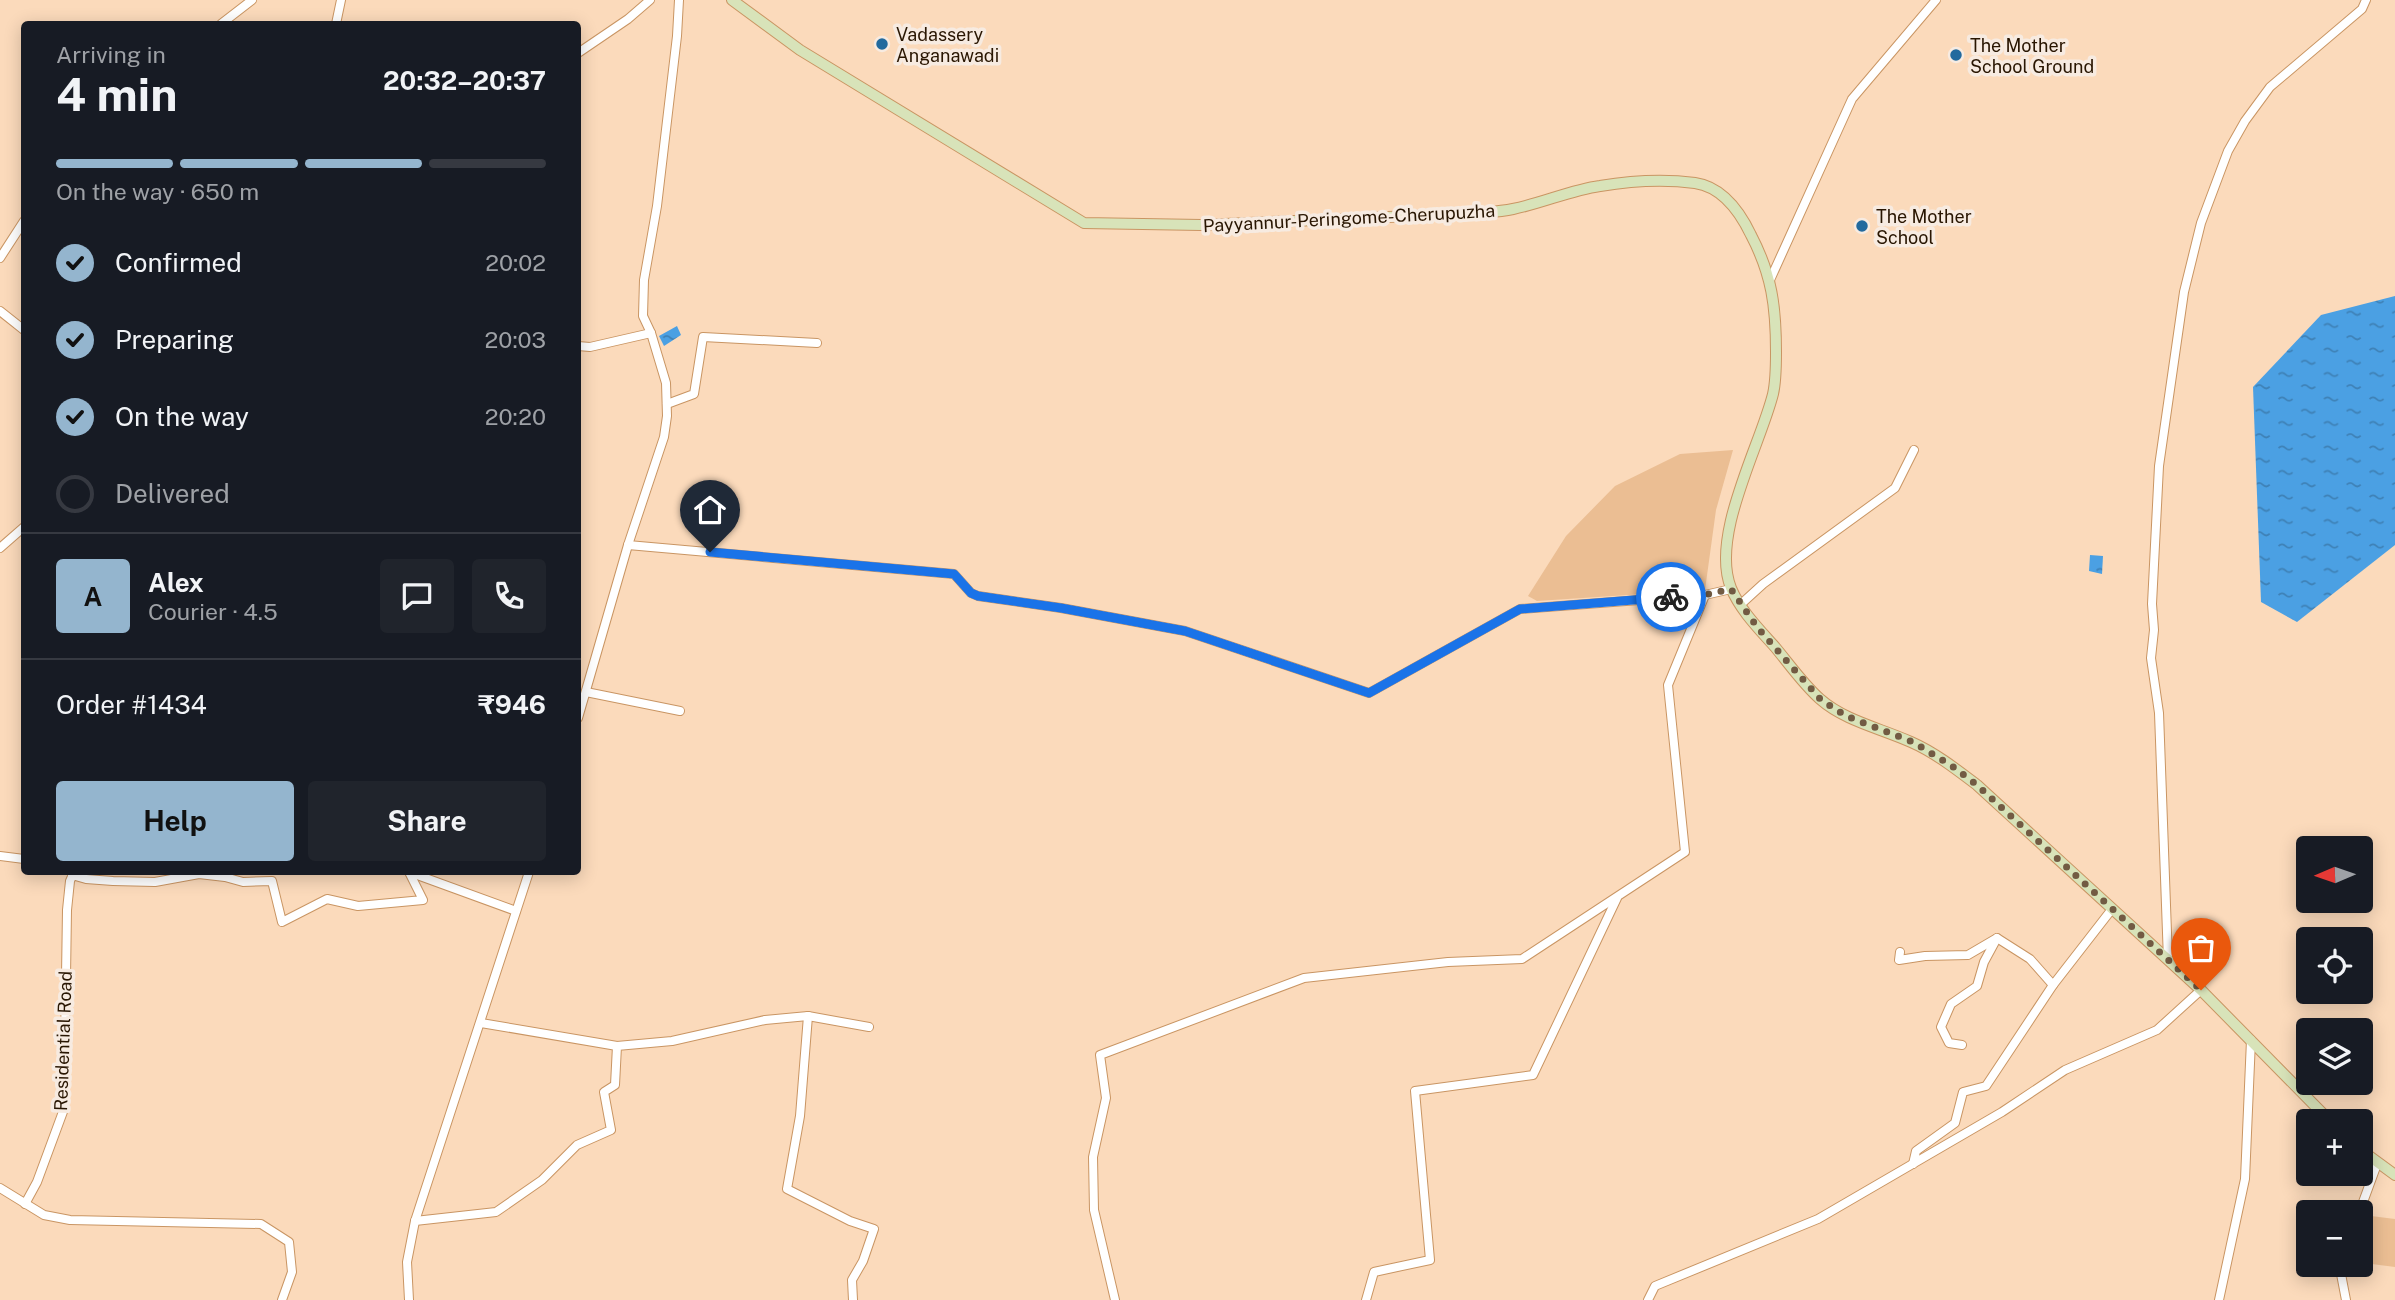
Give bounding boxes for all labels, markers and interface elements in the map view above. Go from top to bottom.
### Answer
place label: Vadassery Anganawadi [896,24,999,66]
place label: The Mother School Ground [1970,35,2094,77]
marker: Vadassery Anganawadi [874,36,890,52]
text: Arriving in [56,41,166,68]
marker: The Mother School Ground [1948,47,1964,63]
text: 20:32–20:37 [383,65,546,96]
text: 4 min [56,67,177,121]
text: On the way · 650 m [56,178,259,205]
street label: Payyannur-Peringome-Cherupuzha [1202,200,1496,236]
place label: The Mother School [1876,206,1972,248]
marker: The Mother School [1854,218,1870,234]
icon: check [56,244,94,282]
text: Confirmed [115,247,242,278]
text: 20:02 [485,249,546,276]
icon: check [56,321,94,359]
text: Preparing [115,324,234,355]
text: 20:03 [485,326,546,353]
icon: check [56,398,94,436]
text: On the way [115,401,249,432]
text: 20:20 [485,403,546,430]
text: Delivered [115,478,230,509]
pin [680,480,740,552]
icon: home [691,491,729,529]
button: chat [380,559,454,633]
button: phone [472,559,546,633]
courier [1636,562,1706,632]
text: Alex [148,567,204,598]
icon: bike [1652,578,1690,616]
text: A [84,581,102,612]
text: Courier · 4.5 [148,598,278,625]
text: Order #1434 [56,689,207,720]
text: ₹946 [478,689,546,720]
button: Help [56,781,294,861]
button: Share [308,781,546,861]
north arrow [2296,836,2373,914]
map controls [2296,836,2373,1277]
pin [2171,918,2231,990]
button: locate [2296,927,2373,1004]
icon: bag [2182,929,2220,967]
street label: Residential Road [50,970,76,1112]
button: layers [2296,1018,2373,1095]
button: + [2296,1109,2373,1186]
button: − [2296,1200,2373,1277]

